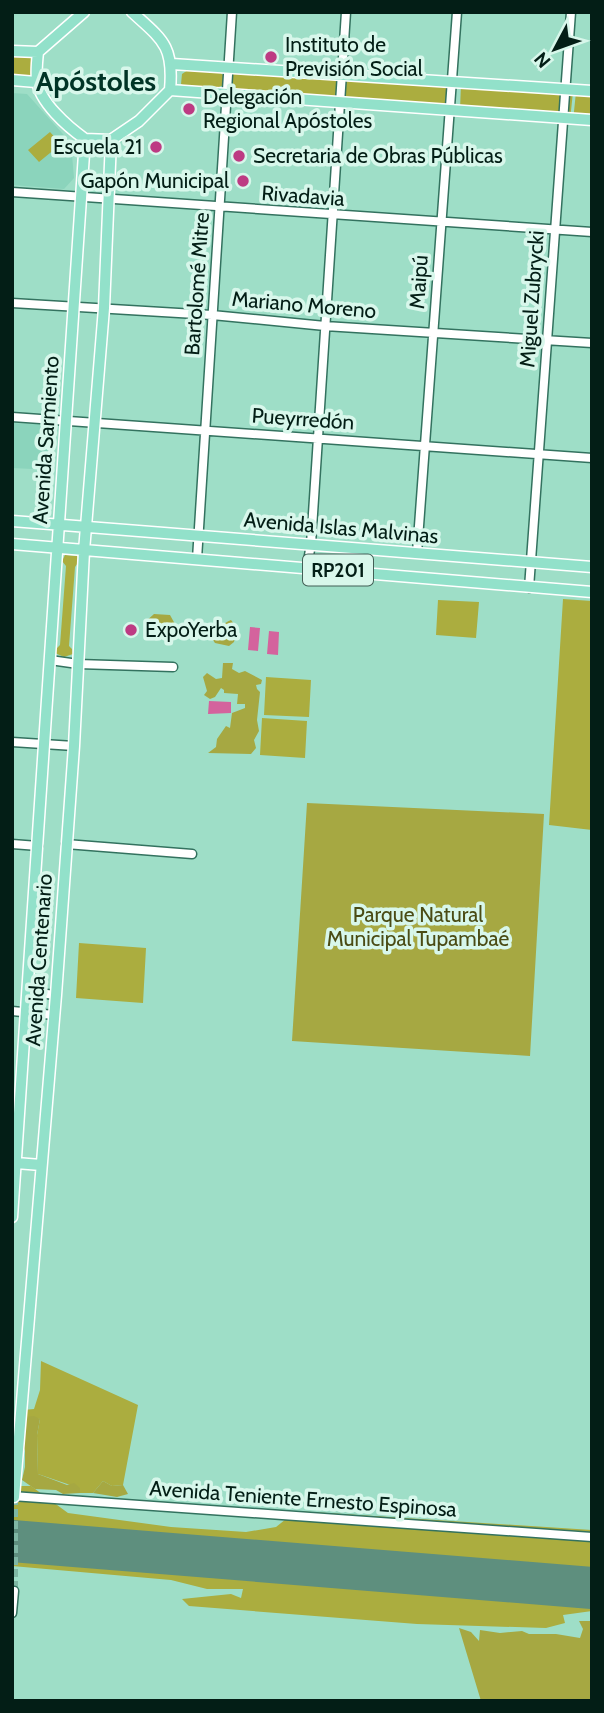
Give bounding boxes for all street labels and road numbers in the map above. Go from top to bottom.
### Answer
street label: Rivadavia [261,180,346,211]
street label: Bartolomé Mitre [179,211,214,356]
street label: Miguel Zubrycki [514,230,549,368]
street label: Maipú [404,254,433,310]
street label: Mariano Moreno [231,286,377,323]
street label: Avenida Sarmiento [27,355,64,525]
street label: Pueyrredón [251,402,355,435]
street label: Avenida Islas Malvinas [243,507,440,548]
road number: RP201 [303,554,373,586]
street label: Avenida Centenario [20,873,57,1047]
street label: Avenida Teniente Ernesto Espinosa [149,1475,458,1522]

